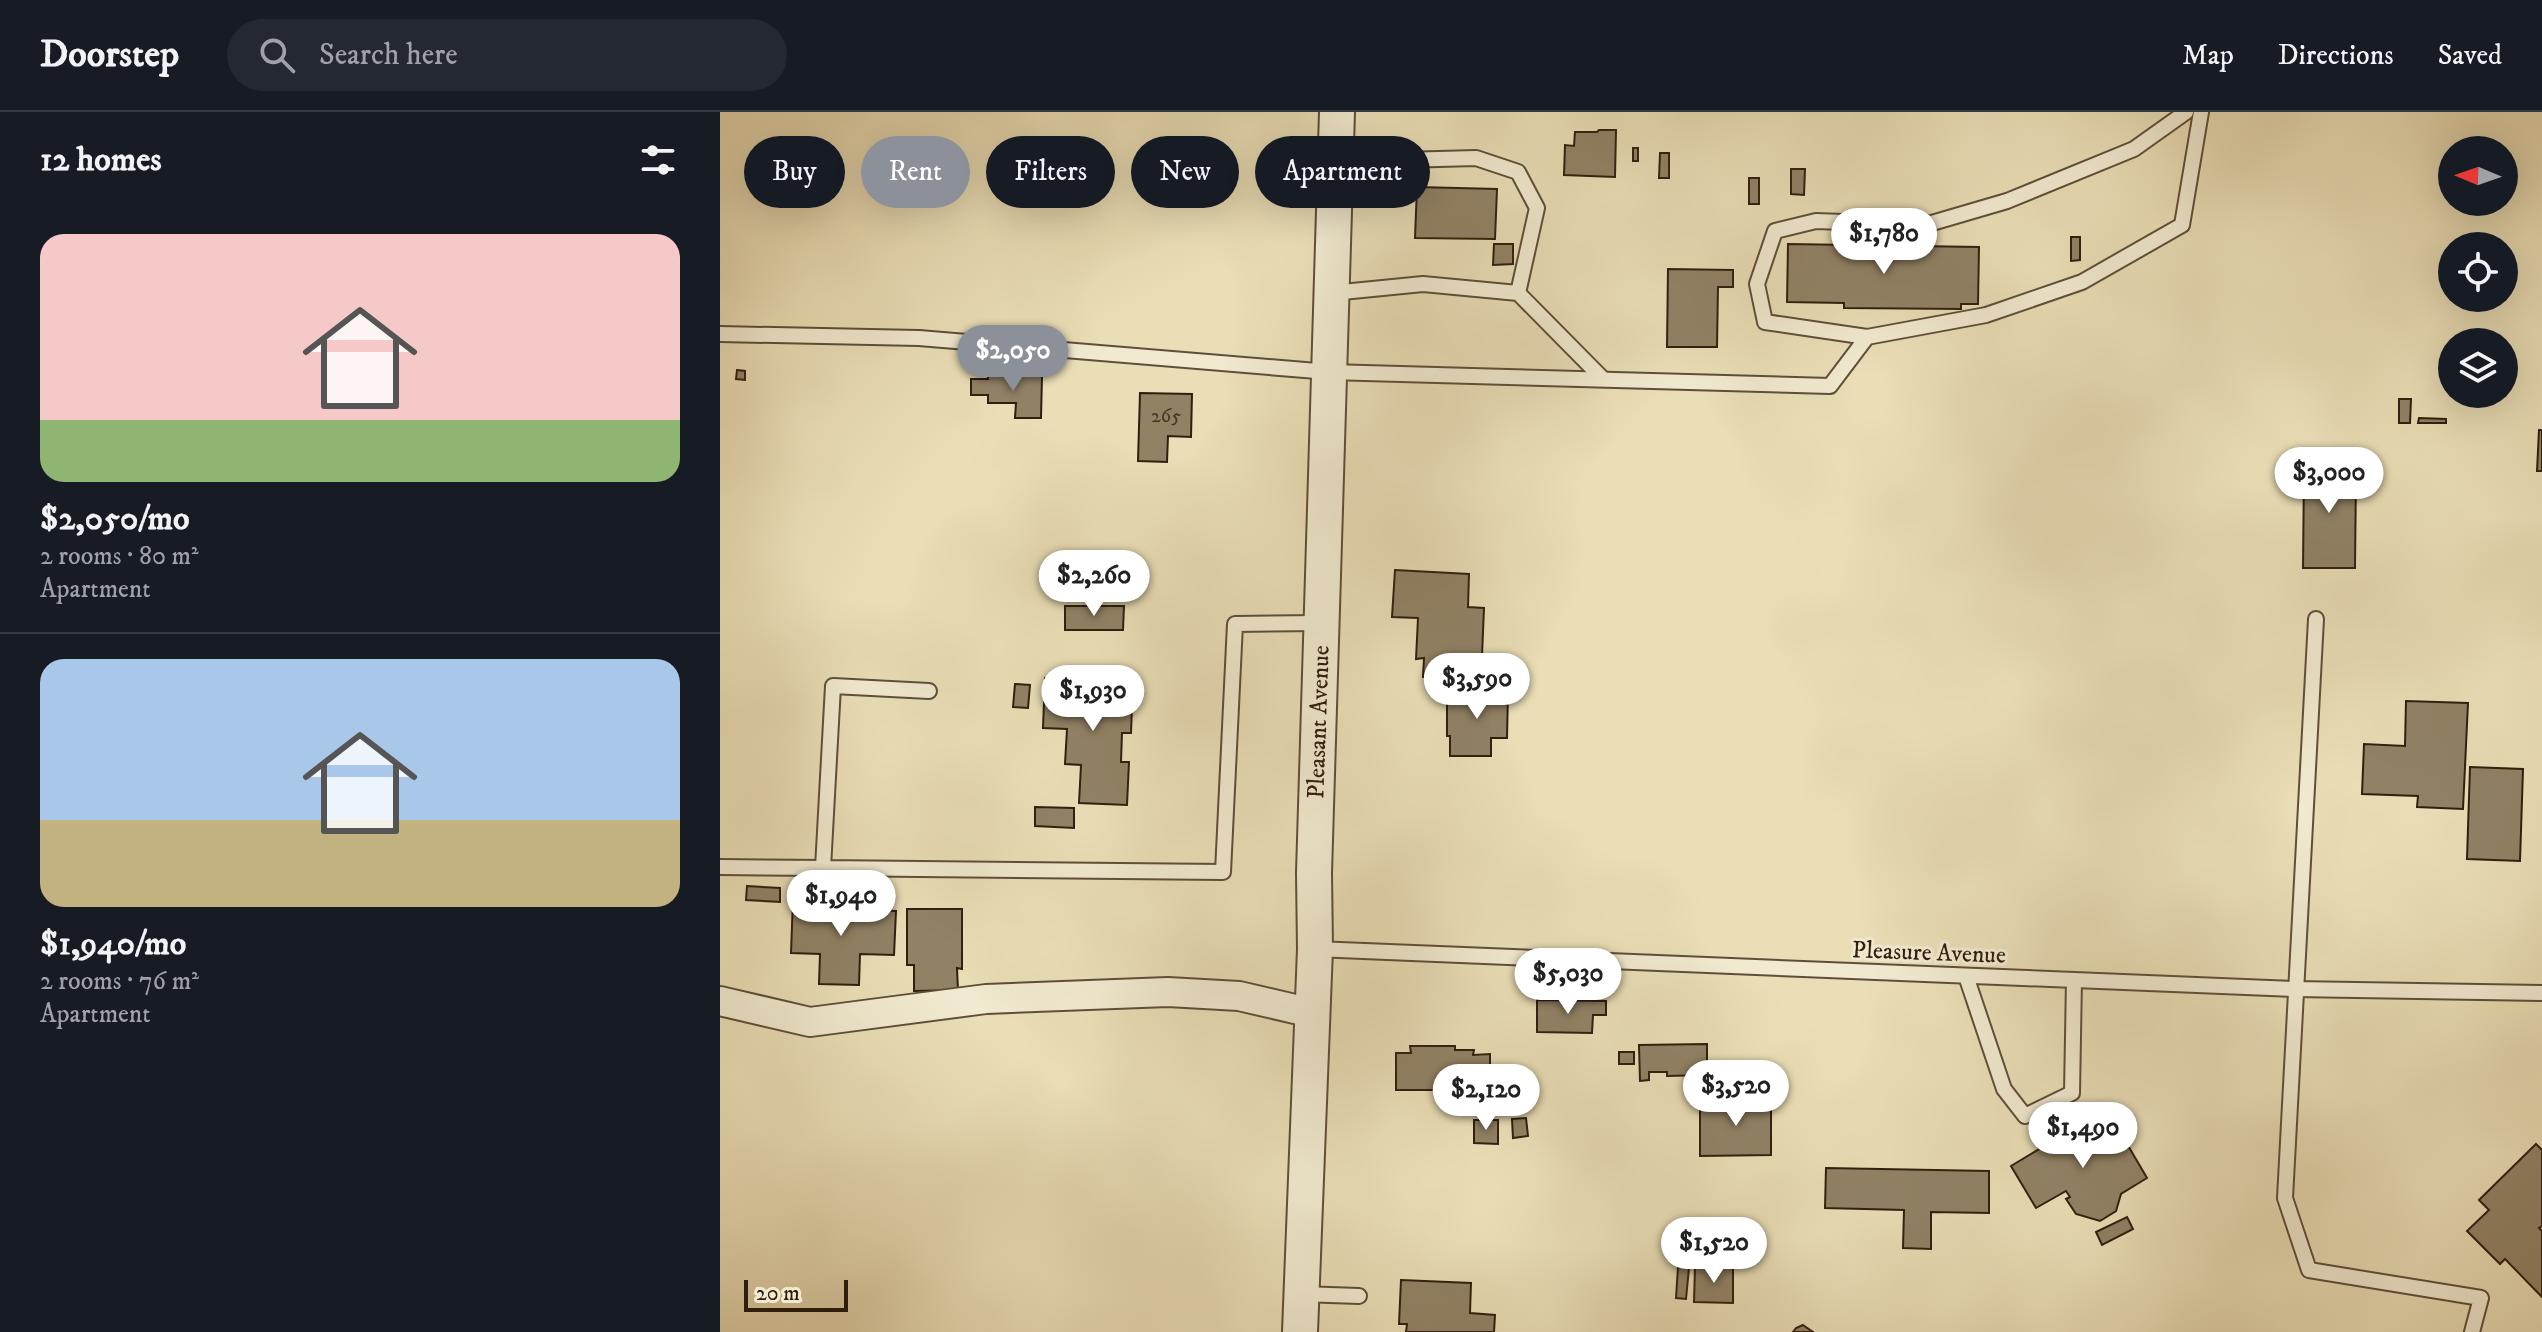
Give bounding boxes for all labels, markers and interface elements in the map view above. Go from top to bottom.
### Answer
search box [227,19,787,91]
text: Doorstep [40,31,179,79]
icon: search [255,33,299,77]
text: Search here [319,37,458,74]
text: Map [2182,38,2234,73]
text: Directions [2278,38,2394,73]
text: Saved [2438,38,2502,73]
chip: Buy [744,136,845,208]
chip: Rent [861,136,970,208]
chip: Filters [986,136,1115,208]
chip: New [1131,136,1239,208]
chip: Apartment [1255,136,1430,208]
north arrow [2438,136,2518,216]
map controls [2438,136,2518,408]
icon: filters [636,138,680,182]
text: 12 homes [40,139,162,181]
pin: $1,780 [1819,208,1949,276]
text: $1,780 [1849,217,1919,250]
button: locate [2438,232,2518,312]
icon: home [288,286,432,430]
pin: $2,050 [948,325,1078,393]
button: layers [2438,328,2518,408]
text: $2,050 [975,334,1051,367]
house number: 265 [1151,404,1181,429]
pin: $3,000 [2264,447,2394,515]
text: $3,000 [2293,456,2365,489]
text: $2,050/mo [40,498,189,540]
text: 2 rooms · 80 m² [40,540,199,573]
pin: $2,260 [1029,550,1159,618]
text: $2,260 [1057,559,1131,592]
text: Apartment [40,573,151,606]
street label: Pleasant Avenue [1301,645,1337,799]
pin: $3,590 [1412,653,1542,721]
text: $3,590 [1442,662,1512,695]
pin: $1,930 [1028,665,1158,733]
text: $1,930 [1059,674,1127,707]
icon: home [288,711,432,855]
pin: $1,940 [776,870,906,938]
text: $1,940 [805,879,877,912]
text: $1,940/mo [40,923,186,965]
street label: Pleasure Avenue [1852,935,2006,971]
pin: $5,030 [1503,948,1633,1016]
text: $5,030 [1532,957,1604,990]
text: 2 rooms · 76 m² [40,965,199,998]
text: Apartment [40,998,151,1031]
pin: $3,520 [1671,1060,1801,1128]
pin: $2,120 [1421,1064,1551,1132]
text: $3,520 [1701,1069,1771,1102]
text: $2,120 [1451,1073,1521,1106]
pin: $1,490 [2018,1102,2148,1170]
text: $1,490 [2046,1111,2120,1144]
pin: $1,520 [1649,1217,1779,1285]
text: $1,520 [1679,1226,1749,1259]
scale bar [744,1276,848,1312]
text: 20 m [756,1280,800,1307]

